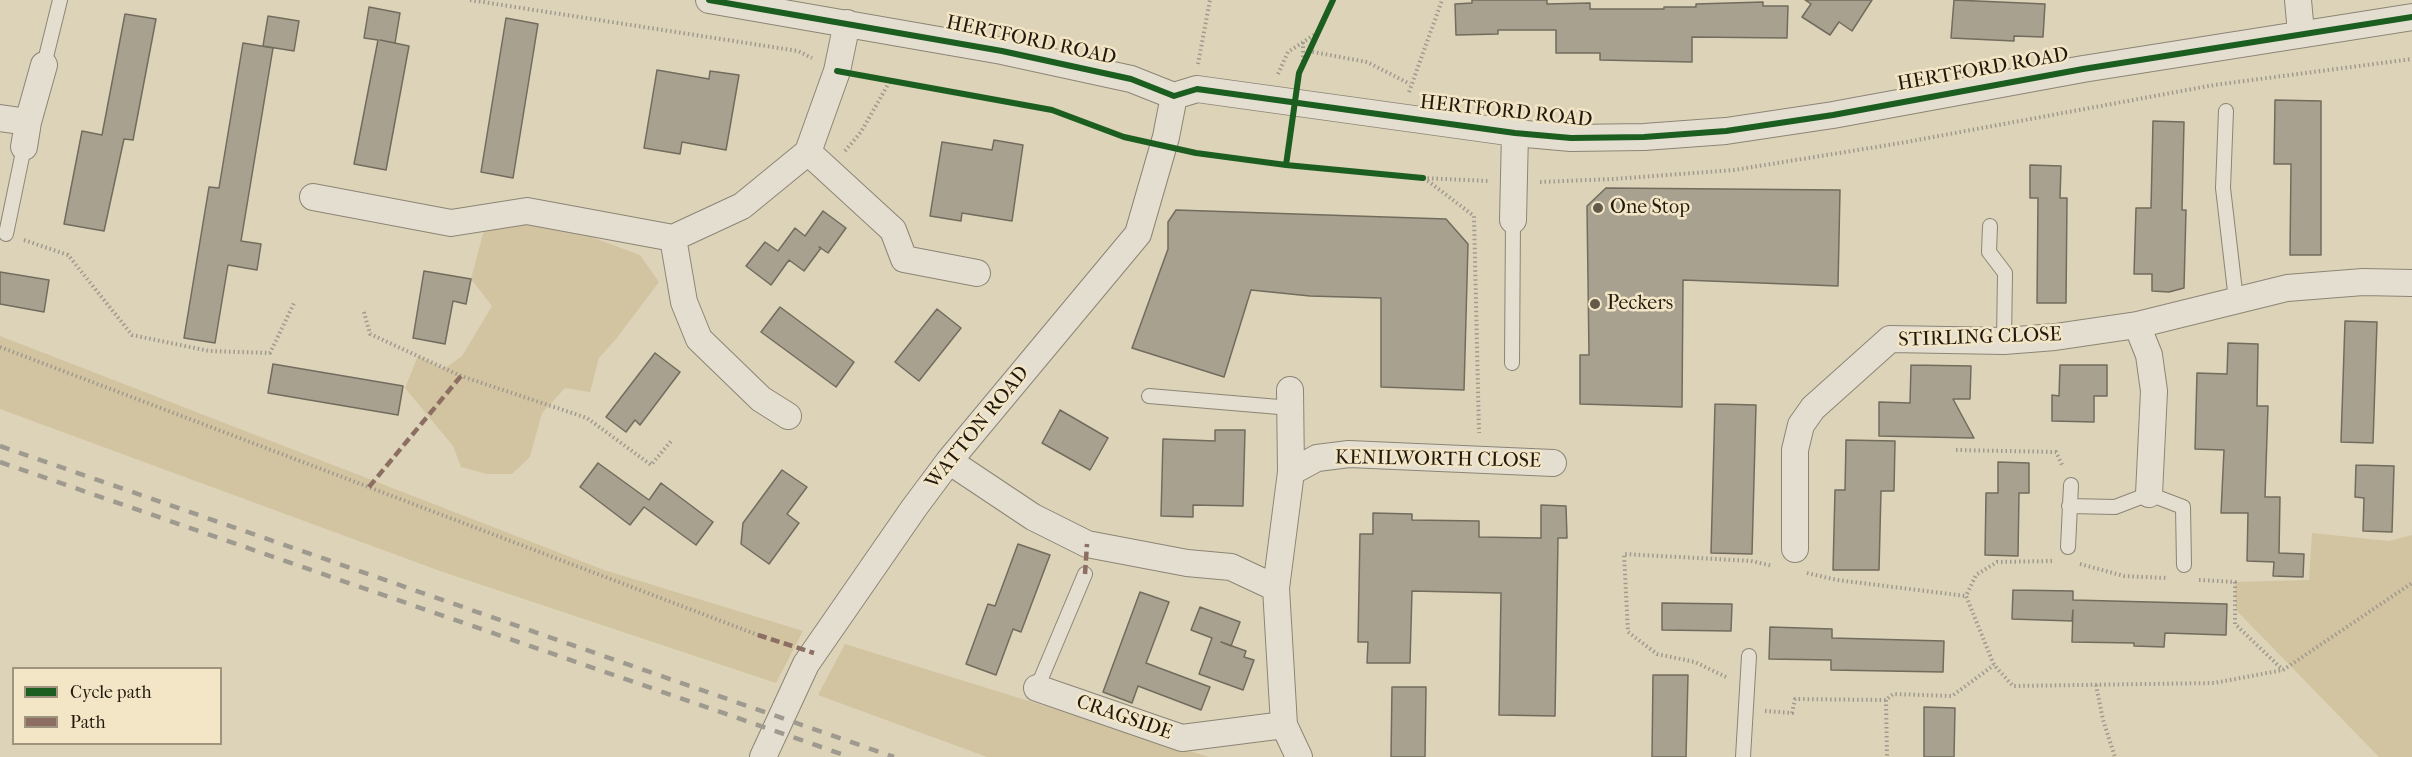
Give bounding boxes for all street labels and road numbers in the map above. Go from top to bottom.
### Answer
street label: HERTFORD ROAD [944,11,1118,71]
street label: HERTFORD ROAD [1896,43,2070,97]
street label: HERTFORD ROAD [1419,91,1593,133]
street label: STIRLING CLOSE [1898,323,2062,353]
street label: WATTON ROAD [921,362,1035,494]
street label: KENILWORTH CLOSE [1335,446,1541,474]
street label: CRAGSIDE [1073,690,1175,746]

